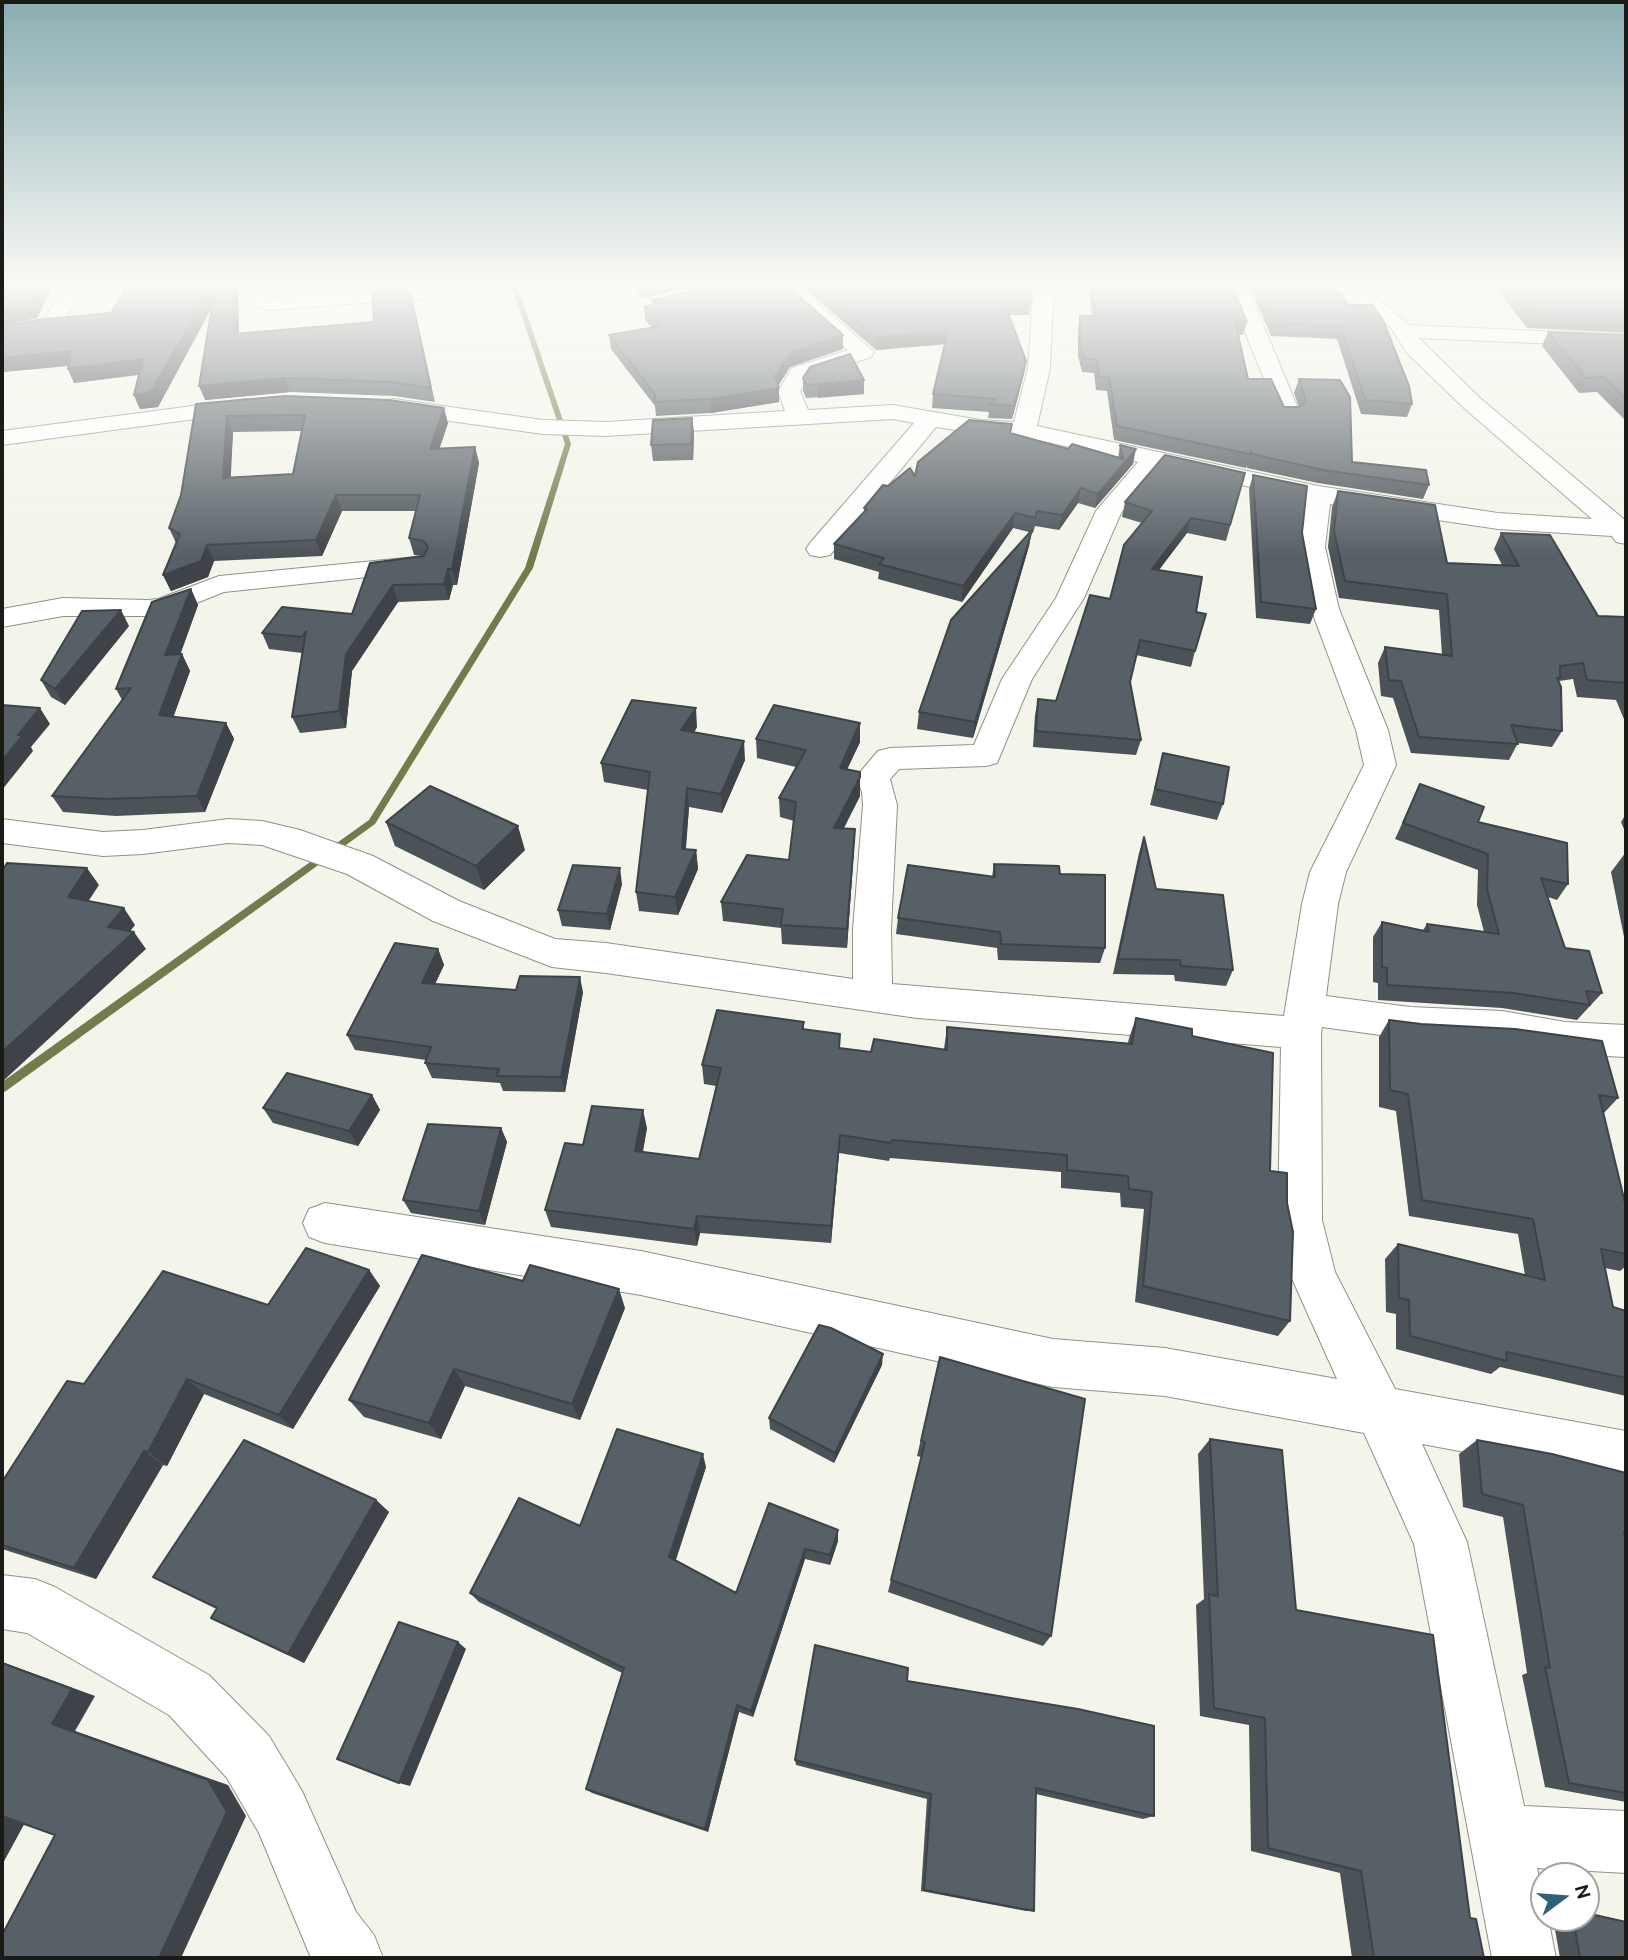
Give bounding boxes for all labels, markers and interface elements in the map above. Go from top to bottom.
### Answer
north arrow [1530,1862,1600,1932]
text: N [1571,1882,1596,1902]

